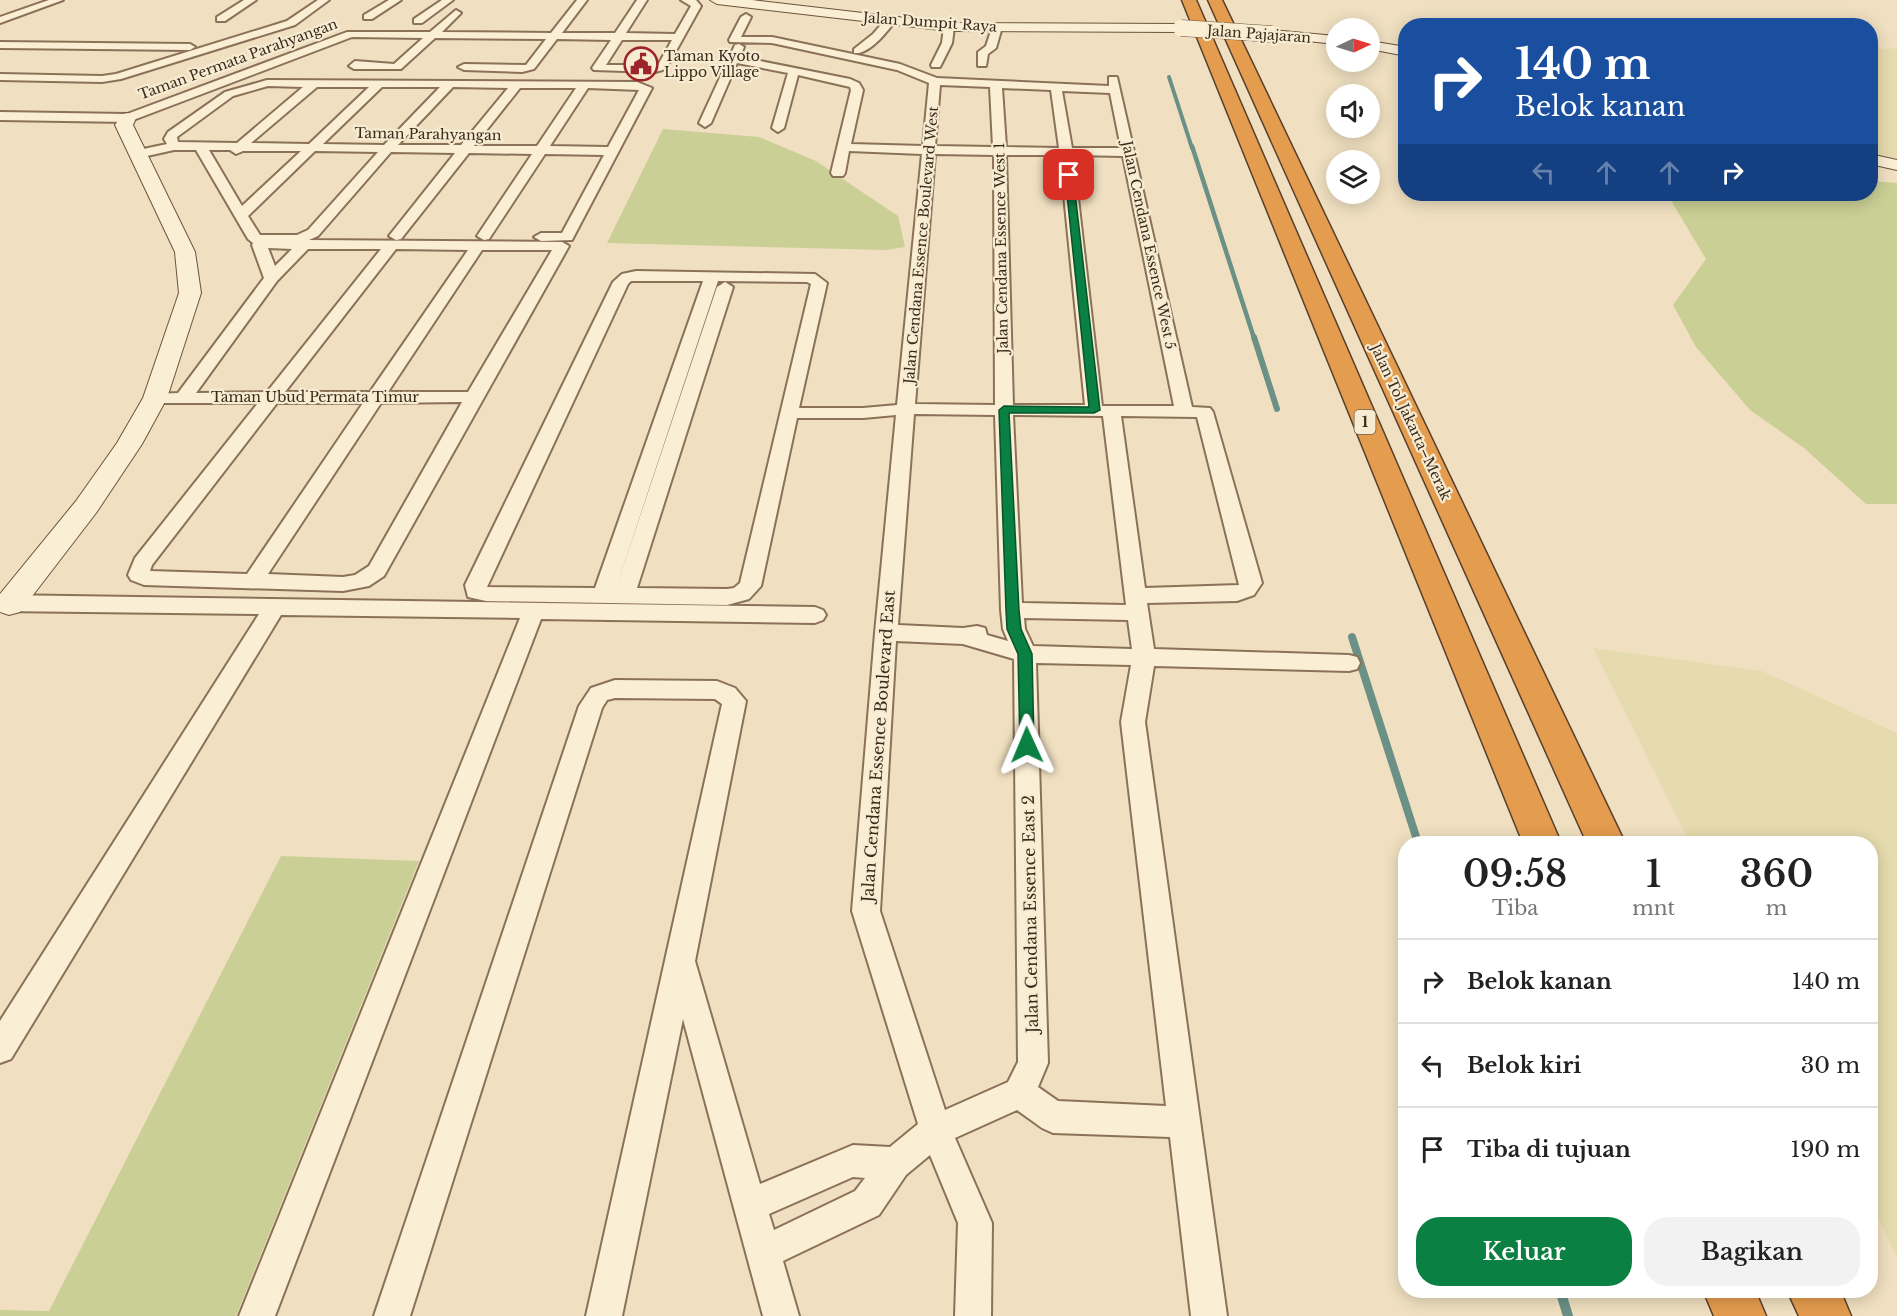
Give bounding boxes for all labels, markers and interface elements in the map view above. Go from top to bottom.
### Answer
street label: Jalan Dumpit Raya [860,8,998,36]
street label: Taman Permata Parahyangan [136,14,340,103]
north arrow [1326,18,1380,72]
map controls [1326,18,1380,204]
street label: Jalan Pajajaran [1204,21,1312,47]
text: 140 m [1515,38,1651,90]
icon: right [1416,42,1494,120]
public building icon: Taman Kyoto Lippo Village [623,46,659,82]
place label: Taman Kyoto Lippo Village [664,47,760,81]
button: sound [1326,84,1380,138]
text: Belok kanan [1515,90,1685,123]
street label: Jalan Cendana Essence Boulevard West [900,105,942,387]
street label: Taman Parahyangan [354,124,502,144]
street label: Jalan Cendana Essence West 5 [1118,137,1180,351]
street label: Jalan Cendana Essence West 1 [990,142,1012,356]
pin [1043,149,1094,200]
button: layers [1326,150,1380,204]
icon: left [1527,156,1560,189]
icon: ahead [1590,156,1623,189]
icon: ahead [1653,156,1686,189]
icon: right [1716,156,1749,189]
icon: arrive [1052,158,1085,191]
street label: Jalan Tol Jakarta–Merak [1366,339,1455,503]
street label: Taman Ubud Permata Timur [211,388,419,406]
road number: 1 [1354,410,1376,434]
street label: Jalan Cendana Essence Boulevard East [857,589,899,905]
position arrow [995,713,1059,777]
street label: Jalan Cendana Essence East 2 [1018,795,1042,1035]
text: 09:58 [1463,852,1567,897]
text: 1 [1646,852,1661,897]
text: 360 [1740,852,1813,897]
text: Tiba [1492,896,1538,920]
text: mnt [1632,896,1675,920]
text: m [1766,896,1787,920]
icon: right [1416,965,1449,998]
text: Belok kanan [1467,968,1612,995]
text: 140 m [1792,968,1860,995]
icon: left [1416,1049,1449,1082]
text: Belok kiri [1467,1052,1581,1079]
text: 30 m [1801,1052,1860,1079]
icon: arrive [1416,1133,1449,1166]
text: Tiba di tujuan [1467,1136,1631,1163]
text: 190 m [1790,1136,1860,1163]
button: Keluar [1416,1217,1632,1286]
button: Bagikan [1644,1217,1860,1286]

